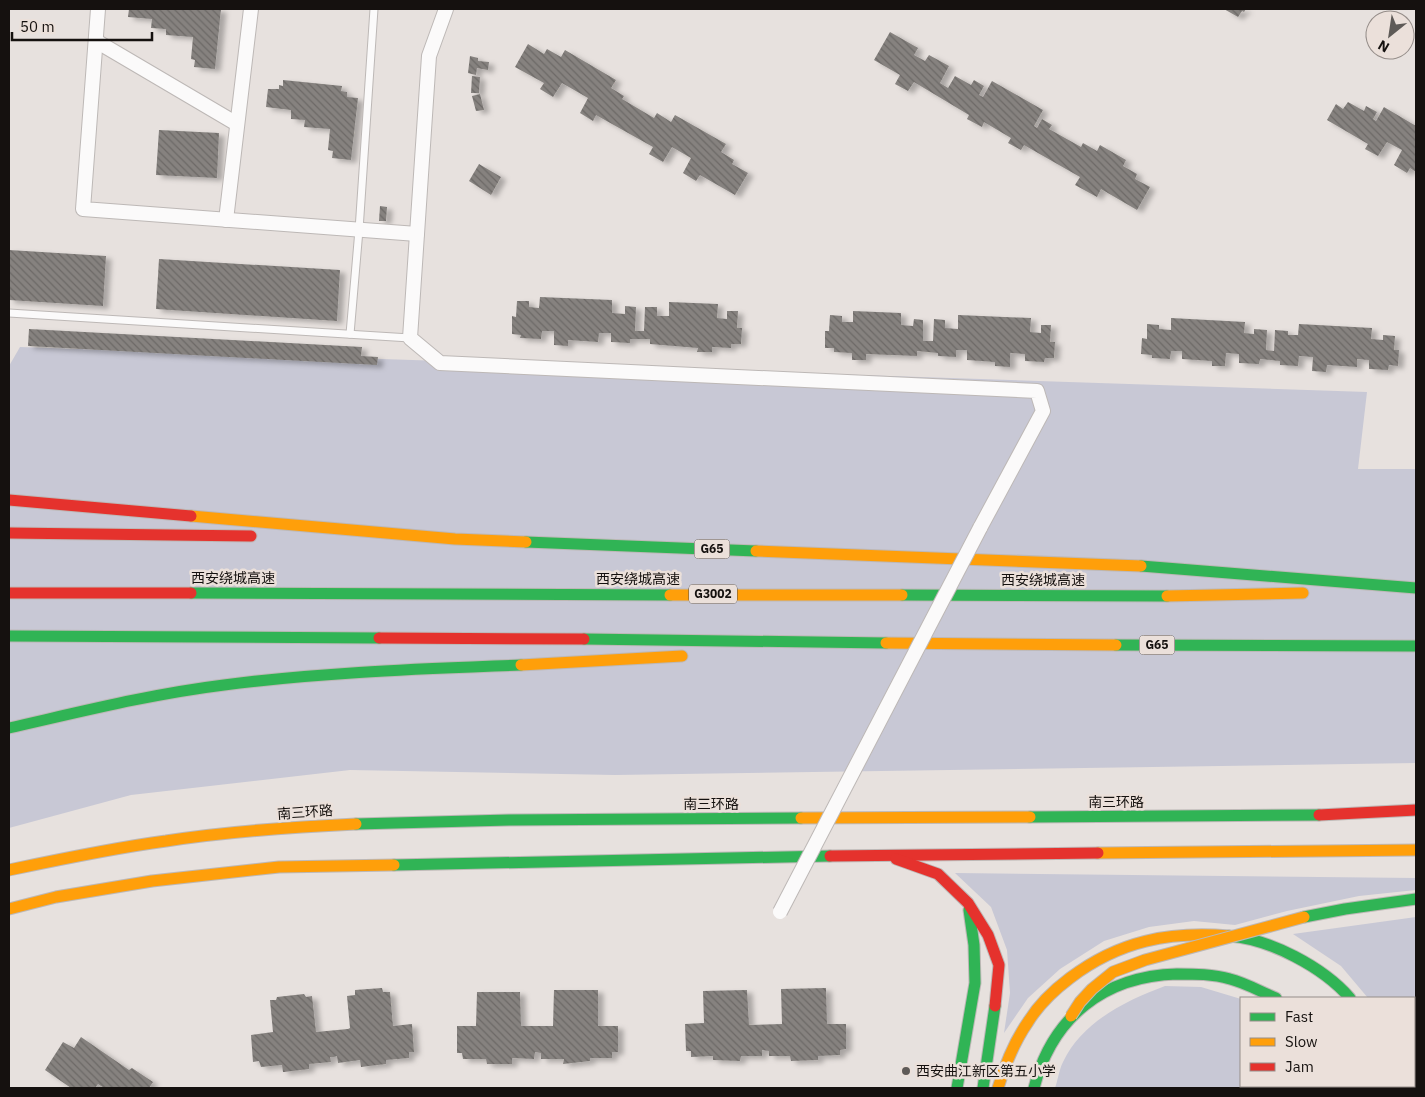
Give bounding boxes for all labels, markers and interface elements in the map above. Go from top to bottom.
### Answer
scale bar [12,10,152,42]
north arrow [1365,10,1415,60]
text: 50 m [20,17,55,36]
text: N [1375,36,1392,57]
road number: G65 [694,540,730,558]
street label: 西安绕城高速 [191,569,275,587]
street label: 西安绕城高速 [596,570,680,588]
street label: 西安绕城高速 [1001,571,1085,589]
road number: G3002 [689,584,737,604]
road number: G65 [1140,636,1174,654]
street label: 南三环路 [1088,793,1144,811]
street label: 南三环路 [683,795,739,813]
street label: 南三环路 [276,801,334,823]
legend [1240,997,1415,1087]
text: Fast [1285,1007,1313,1026]
text: Slow [1285,1032,1318,1051]
text: Jam [1285,1057,1314,1076]
place label: 西安曲江新区第五小学 [916,1062,1056,1080]
marker: 西安曲江新区第五小学 [900,1065,912,1077]

